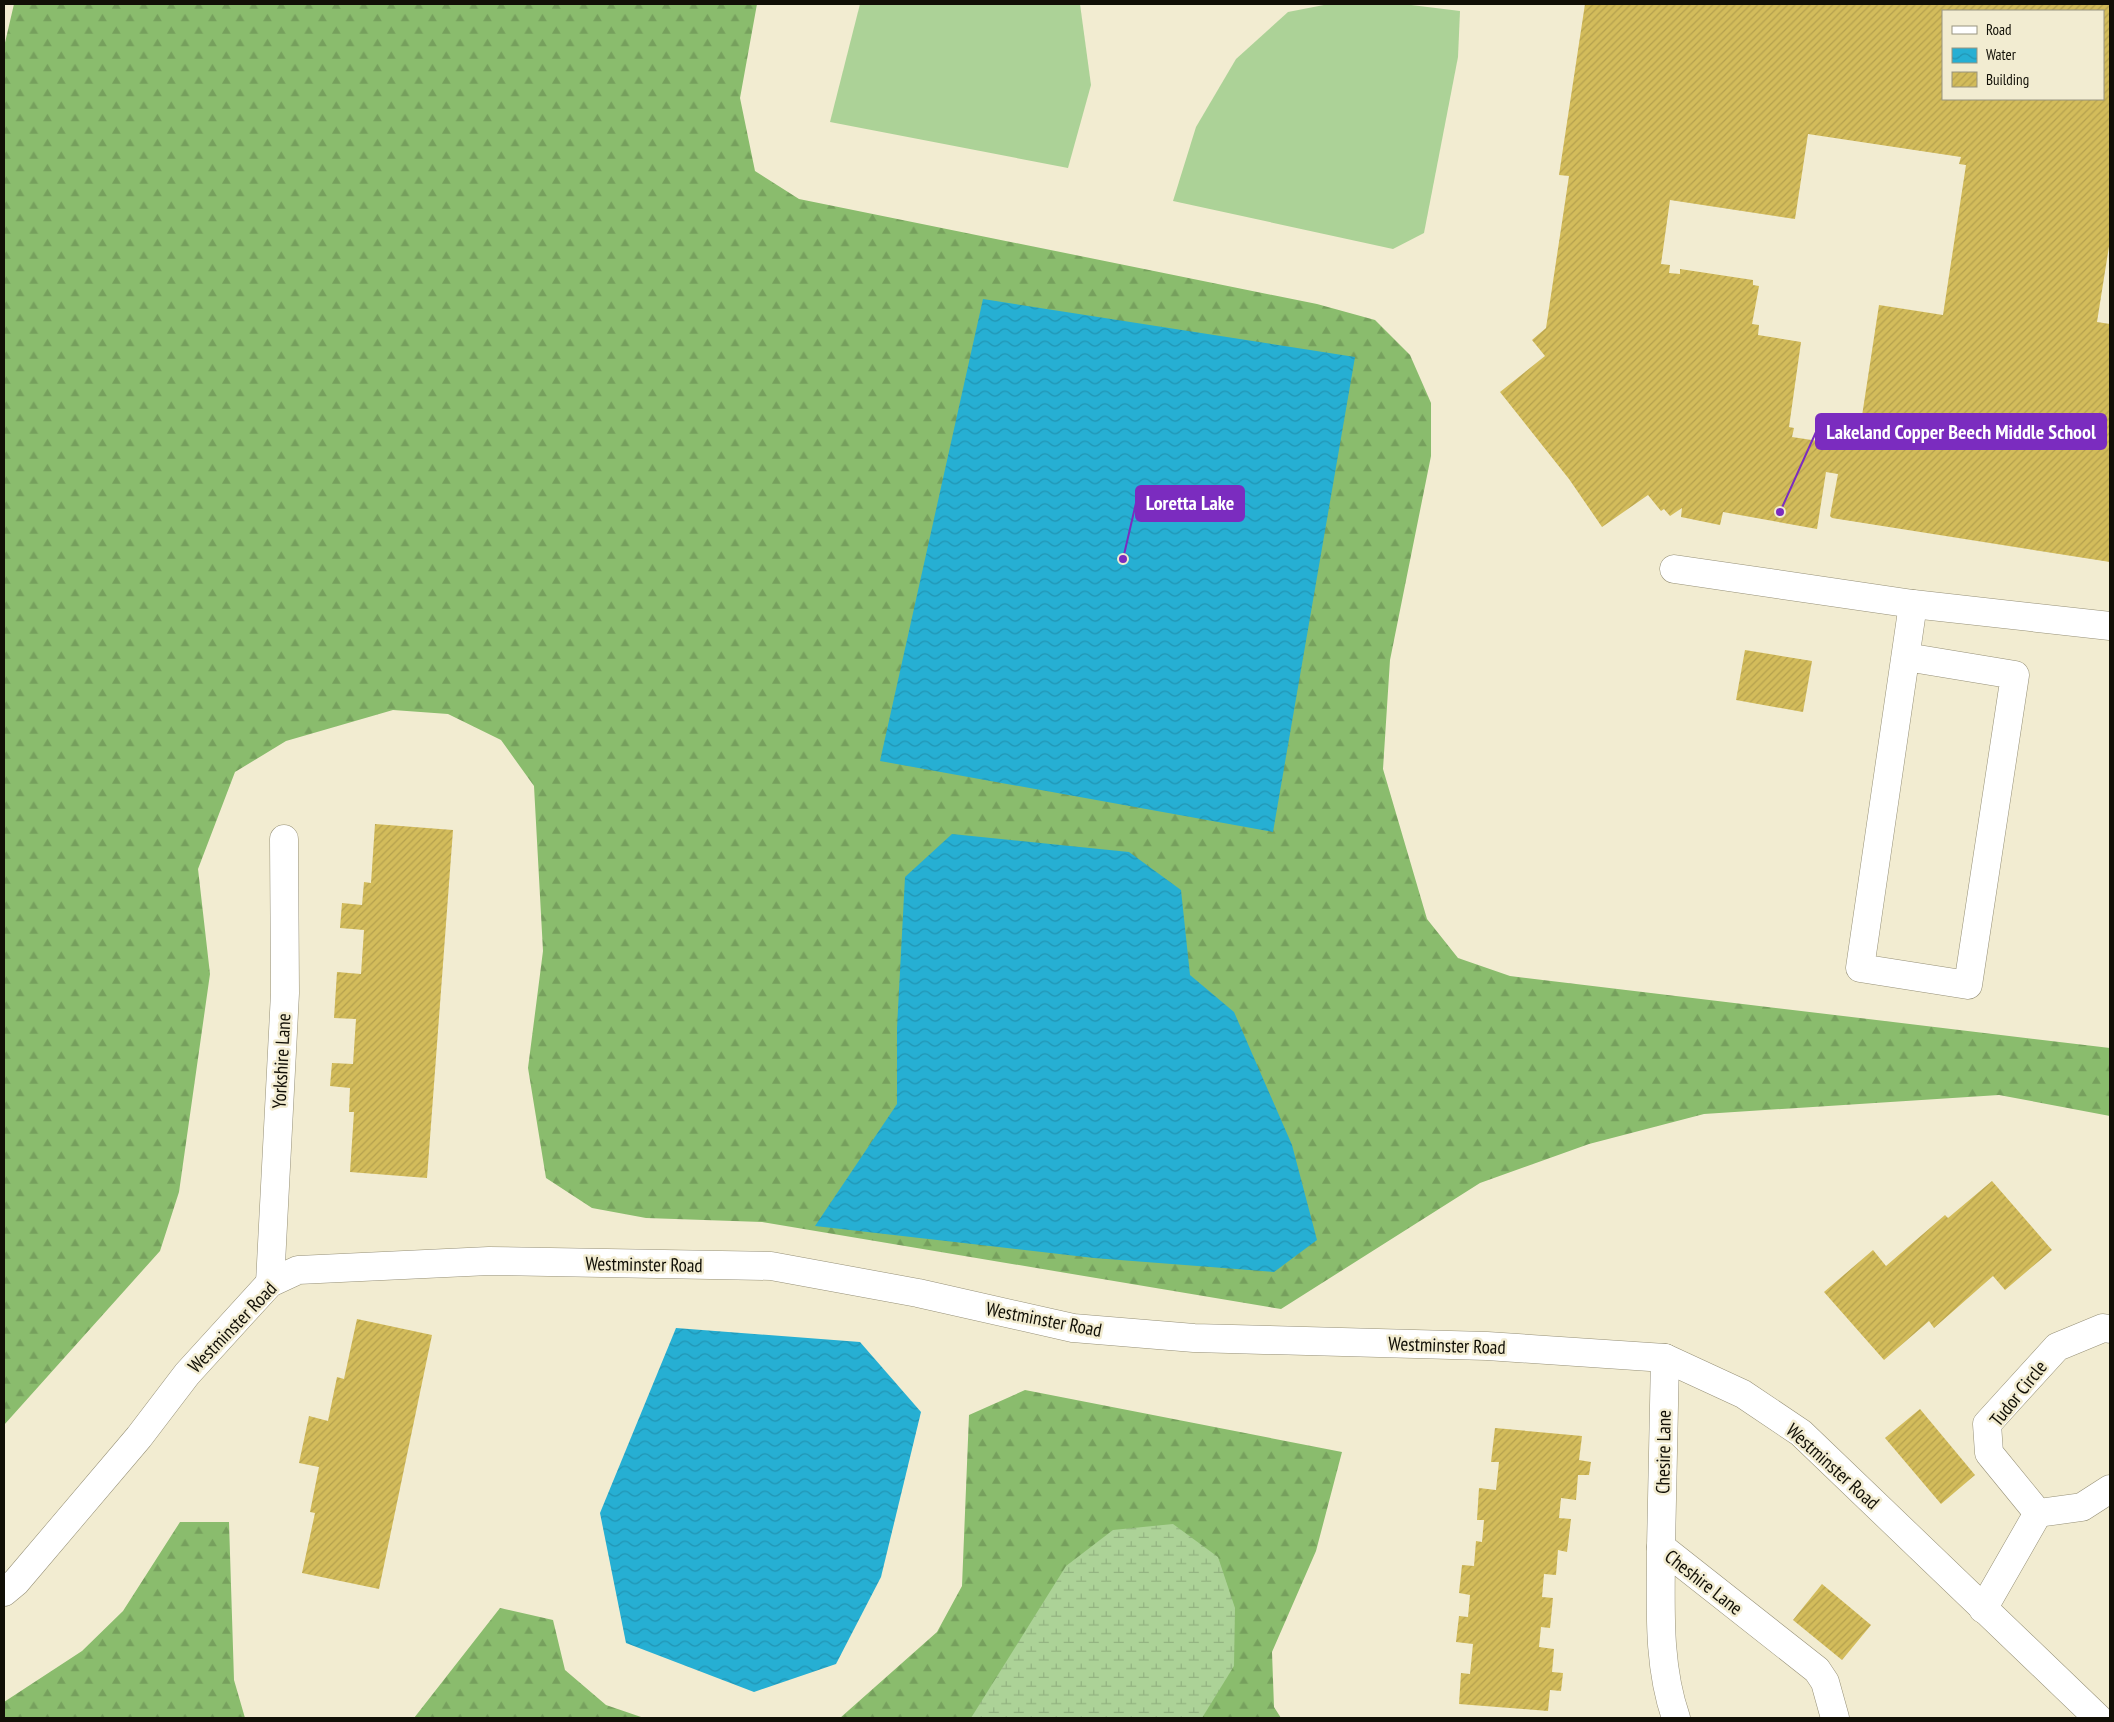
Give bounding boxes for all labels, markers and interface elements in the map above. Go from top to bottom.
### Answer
legend [1942,10,2104,100]
text: Road [1986,20,2012,39]
text: Water [1986,45,2017,64]
text: Building [1986,70,2029,89]
callout: Lakeland Copper Beech Middle School [1816,414,2106,449]
text: Lakeland Copper Beech Middle School [1826,419,2096,445]
callout: Loretta Lake [1136,486,1244,521]
text: Loretta Lake [1146,490,1234,516]
street label: Yorkshire Lane [267,1013,295,1109]
street label: Westminster Road [585,1251,703,1277]
street label: Westminster Road [183,1276,281,1378]
street label: Westminster Road [984,1296,1104,1342]
street label: Westminster Road [1388,1331,1506,1359]
street label: Tudor Circle [1984,1355,2052,1431]
street label: Chesire Lane [1650,1410,1676,1494]
street label: Westminster Road [1781,1418,1885,1514]
street label: Cheshire Lane [1660,1544,1748,1620]

